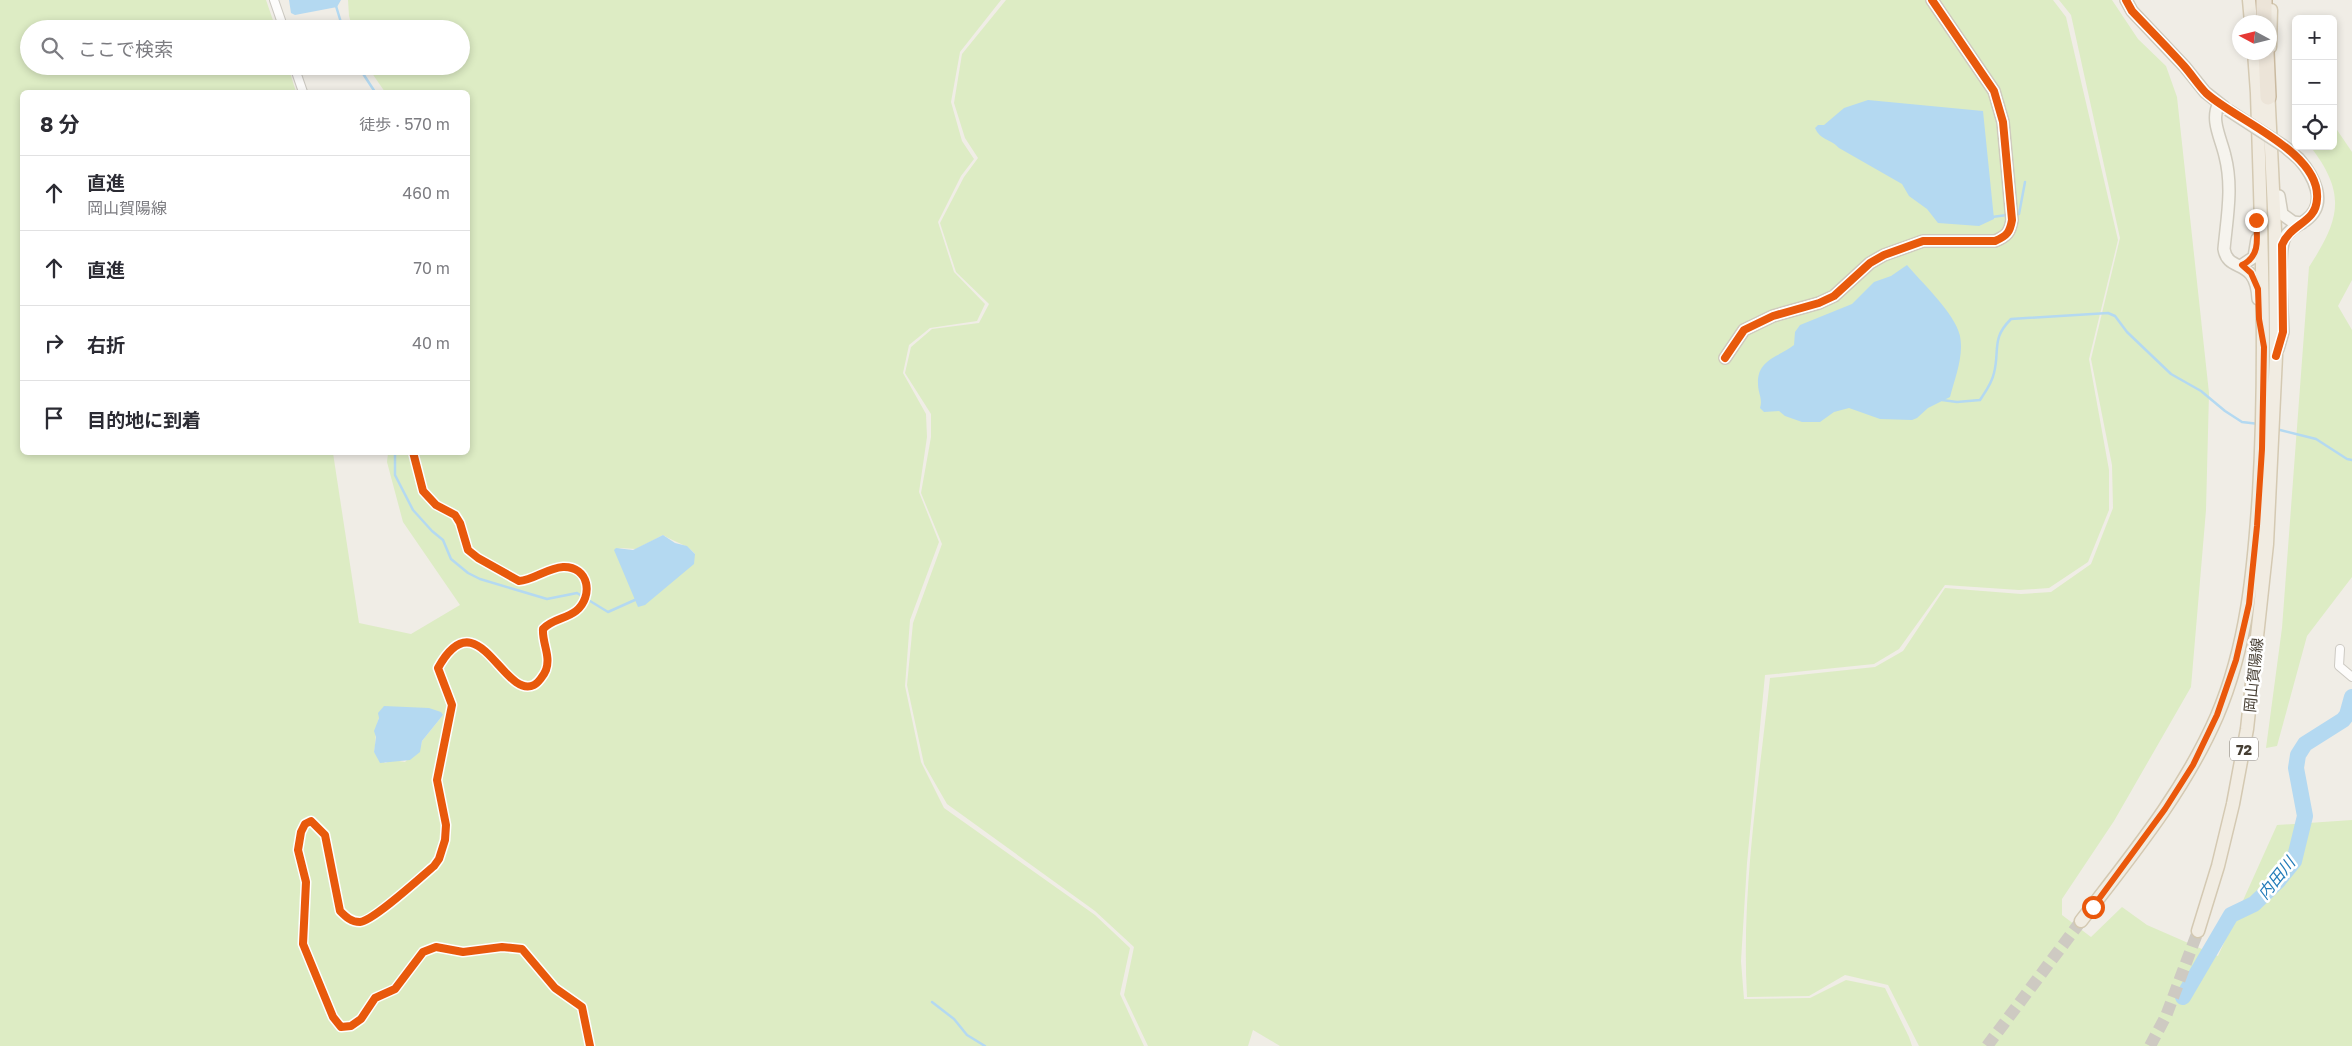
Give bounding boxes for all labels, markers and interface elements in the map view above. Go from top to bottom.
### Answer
north arrow [2232,15,2277,60]
map controls [2292,15,2337,150]
button: + [2292,15,2337,60]
search box [20,20,470,75]
icon: search [38,34,66,62]
text: ここで検索 [78,37,173,60]
button: − [2292,60,2337,105]
button: locate [2292,105,2337,150]
text: 8 分 [40,111,80,137]
text: 徒歩 · 570 m [359,114,450,134]
text: 直進 [87,171,125,194]
icon: ahead [40,179,68,207]
text: 460 m [402,183,450,203]
text: 岡山賀陽線 [87,198,167,218]
route end [2245,209,2268,232]
icon: ahead [40,254,68,282]
text: 直進 [87,258,125,281]
text: 70 m [413,258,450,278]
icon: right [40,329,68,357]
text: 右折 [87,333,125,356]
text: 40 m [412,333,450,353]
icon: arrive [40,404,68,432]
text: 目的地に到着 [87,408,201,431]
street label: 岡山賀陽線 [2240,637,2266,713]
road number: 72 [2230,738,2258,761]
water label: 内田川 [2253,852,2300,903]
route start [2082,896,2105,919]

